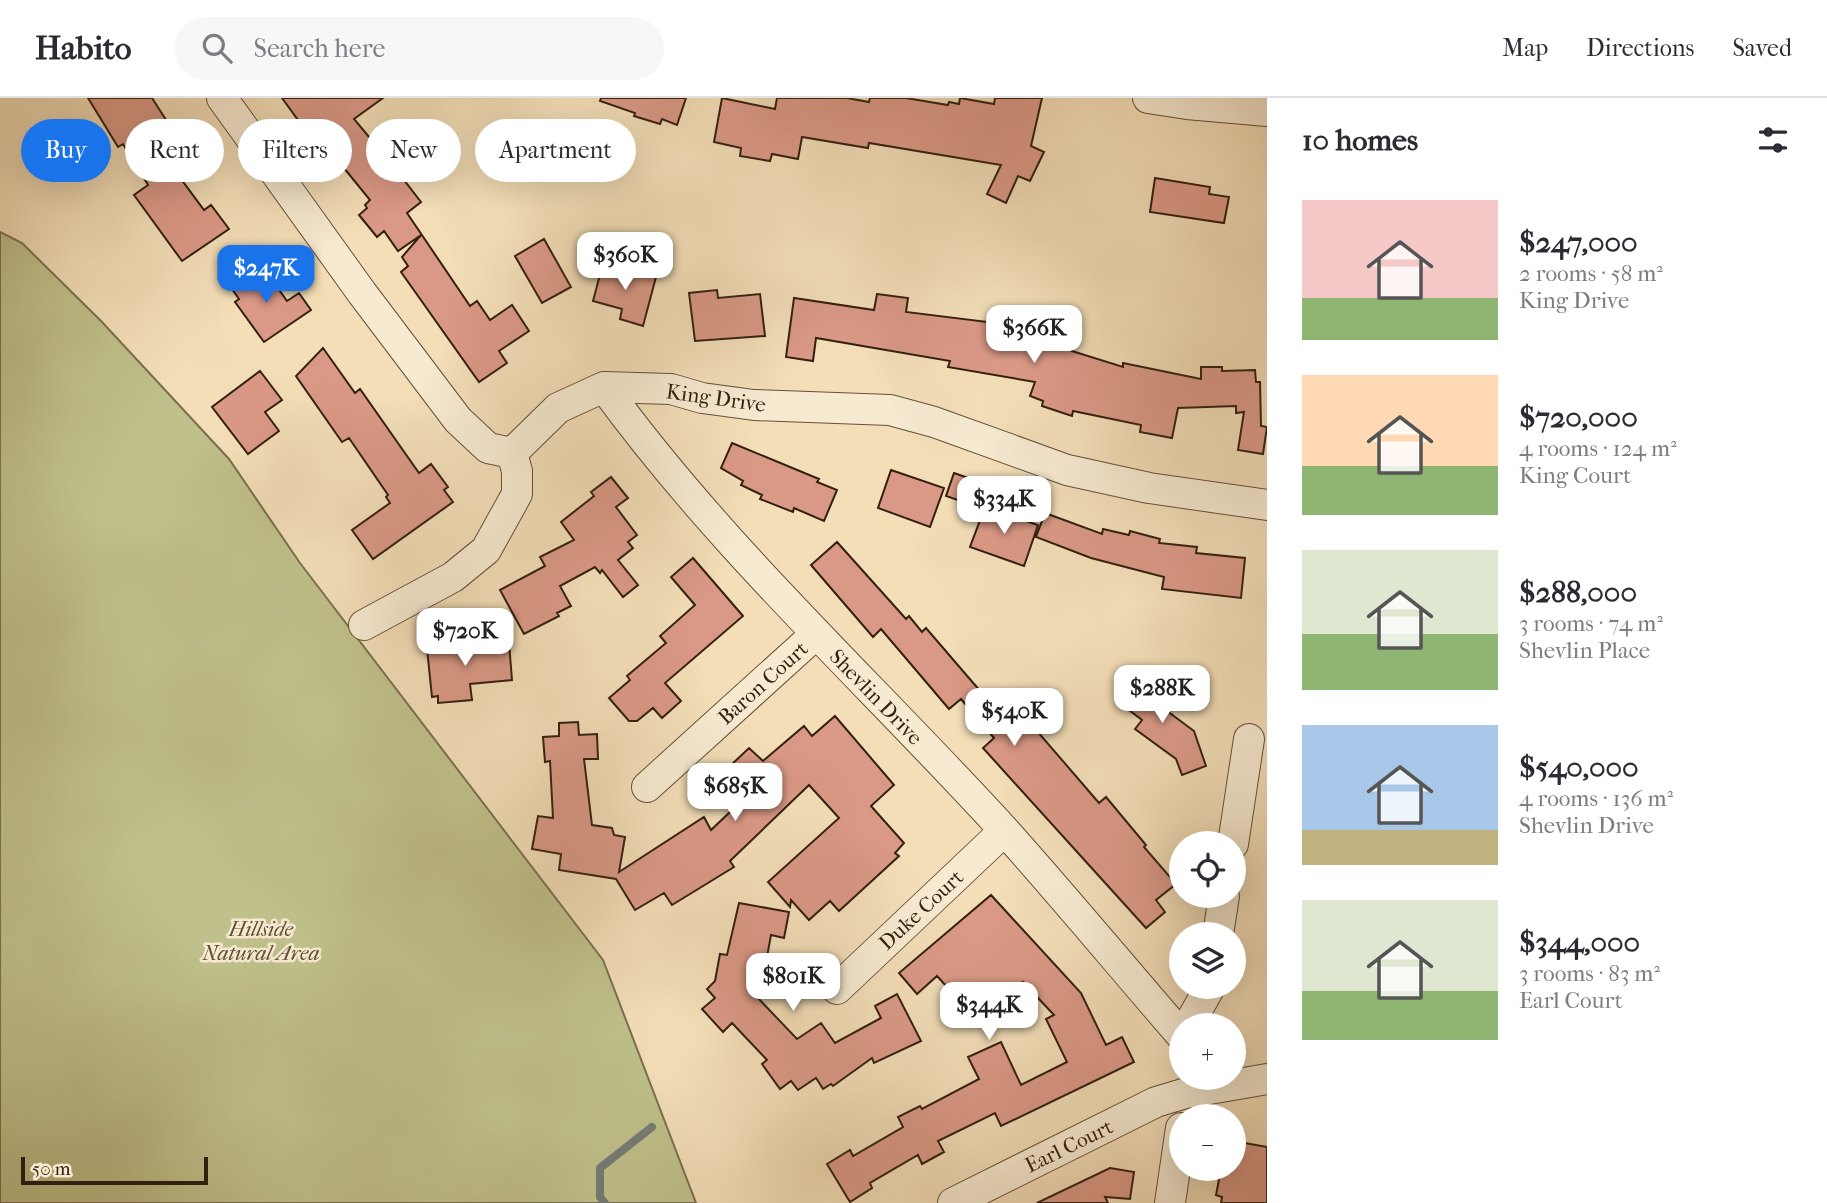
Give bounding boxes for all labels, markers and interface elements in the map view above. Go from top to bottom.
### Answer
search box [174,17,664,80]
text: Habito [35,29,132,68]
icon: search [198,29,236,67]
text: Search here [254,33,385,64]
text: Map [1502,34,1548,62]
text: Directions [1586,34,1694,62]
text: Saved [1732,34,1792,62]
chip: Buy [21,119,111,182]
chip: Rent [125,119,224,182]
chip: Filters [238,119,352,182]
chip: New [366,119,461,182]
chip: Apartment [475,119,636,182]
icon: filters [1754,121,1792,159]
text: 10 homes [1302,123,1418,158]
text: $247,000 [1519,225,1638,260]
icon: home [1358,228,1442,312]
pin: $360K [576,232,674,292]
text: $360K [593,241,657,268]
pin: $247K [217,246,315,305]
text: $247K [233,254,299,281]
text: 2 rooms · 58 m² [1519,260,1663,287]
text: King Drive [1519,287,1629,314]
pin: $366K [985,306,1083,365]
text: $366K [1002,314,1066,341]
street label: King Drive [664,379,768,417]
text: $720,000 [1519,400,1638,435]
icon: home [1358,403,1442,487]
text: 4 rooms · 124 m² [1519,435,1677,462]
text: King Court [1519,462,1631,489]
pin: $334K [955,476,1053,536]
text: $334K [973,485,1035,512]
text: $288,000 [1519,575,1637,610]
icon: home [1358,578,1442,662]
pin: $720K [416,608,514,668]
text: 3 rooms · 74 m² [1519,610,1663,637]
text: $720K [433,617,497,644]
street label: Baron Court [713,636,813,730]
text: Shevlin Place [1519,637,1650,664]
street label: Shevlin Drive [825,644,927,750]
pin: $288K [1113,666,1211,725]
text: $288K [1130,674,1194,701]
pin: $540K [965,688,1063,748]
text: $540K [981,697,1047,724]
text: $540,000 [1519,750,1639,785]
icon: home [1358,753,1442,837]
pin: $685K [686,764,784,823]
text: $685K [703,772,767,799]
text: 4 rooms · 136 m² [1519,785,1673,812]
text: Shevlin Drive [1519,812,1654,839]
map controls [1169,831,1246,1181]
button: locate [1169,831,1246,908]
street label: Duke Court [874,865,968,955]
park label: Hillside Natural Area [201,917,320,965]
button: layers [1169,922,1246,999]
text: $344,000 [1519,925,1640,960]
icon: home [1358,928,1442,1012]
pin: $801K [744,954,842,1013]
text: 3 rooms · 83 m² [1519,960,1660,987]
text: $801K [762,962,824,989]
pin: $344K [940,982,1038,1042]
text: Earl Court [1519,987,1623,1014]
text: $344K [956,991,1022,1018]
button: + [1169,1013,1246,1090]
button: − [1169,1104,1246,1181]
street label: Earl Court [1021,1114,1117,1178]
scale bar [21,1154,208,1186]
text: 50 m [32,1158,71,1180]

